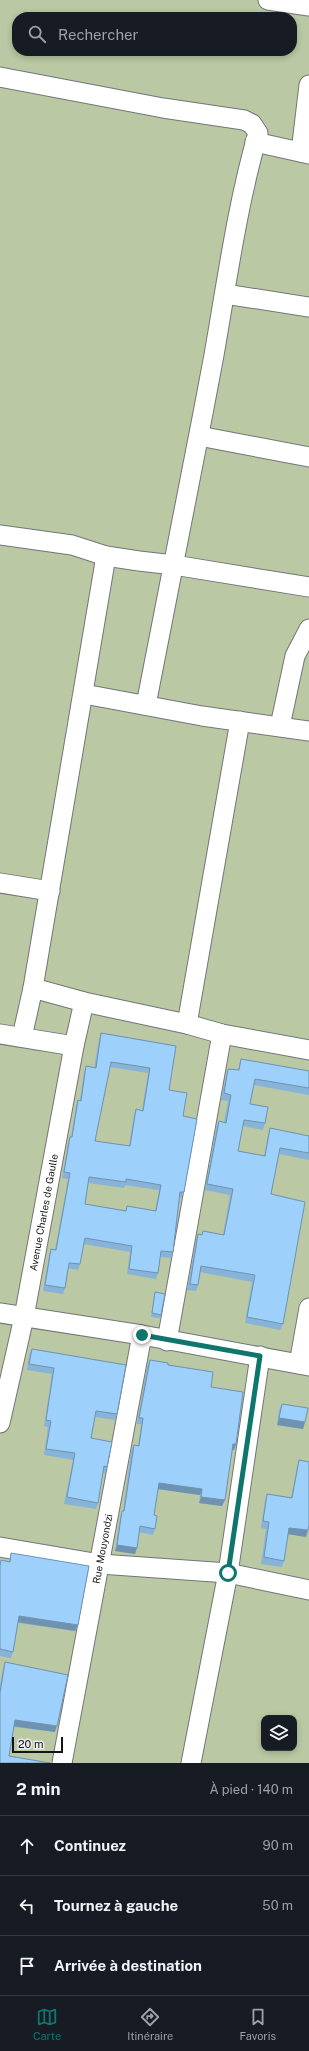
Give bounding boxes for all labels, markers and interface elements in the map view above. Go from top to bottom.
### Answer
search box [12,12,297,56]
icon: search [26,23,48,45]
text: Rechercher [58,26,138,43]
street label: Avenue Charles de Gaulle [27,1153,60,1272]
route end [133,1326,151,1344]
street label: Rue Mouyondzi [90,1513,114,1585]
route start [219,1564,237,1582]
map controls [261,1715,297,1751]
button: layers [261,1715,297,1751]
scale bar [12,1735,63,1754]
text: 20 m [18,1738,43,1750]
text: 2 min [16,1779,61,1799]
text: À pied · 140 m [209,1782,293,1797]
icon: ahead [16,1835,38,1857]
text: Continuez [54,1837,126,1854]
text: 90 m [263,1838,293,1853]
icon: left [16,1895,38,1917]
text: Tournez à gauche [54,1897,178,1914]
text: 50 m [262,1898,293,1913]
icon: arrive [16,1955,38,1977]
text: Arrivée à destination [54,1957,202,1974]
tab: Carte [33,2006,61,2042]
tab: Itinéraire [127,2006,173,2042]
tab: Favoris [239,2006,276,2042]

